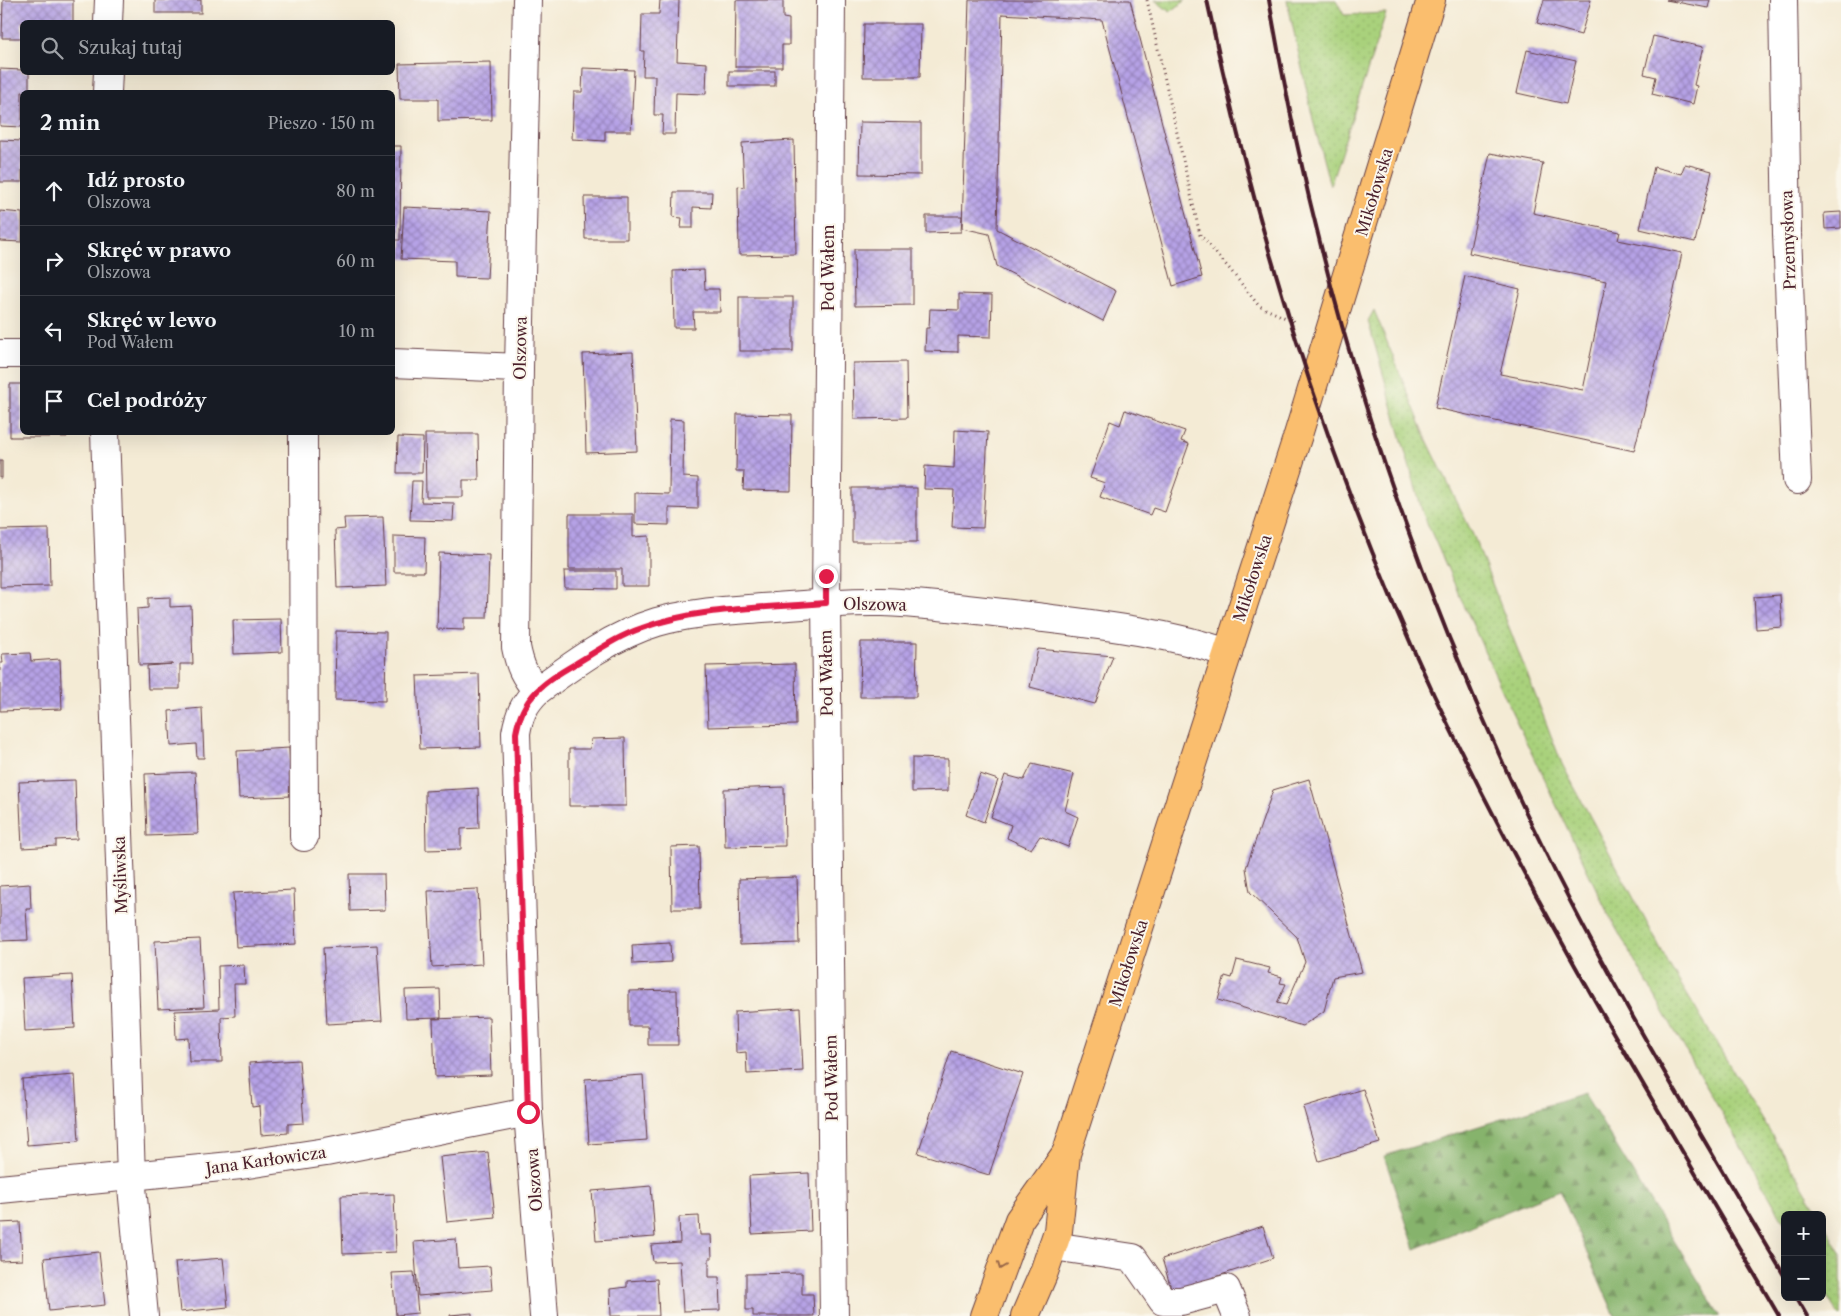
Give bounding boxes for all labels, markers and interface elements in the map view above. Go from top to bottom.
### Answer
search box [20,20,395,75]
icon: search [38,34,66,62]
text: Szukaj tutaj [78,36,182,59]
text: 2 min [40,110,100,135]
text: Pieszo · 150 m [268,113,375,133]
street label: Mikołowska [1351,145,1397,238]
text: Idź prosto [87,169,185,192]
icon: ahead [40,177,68,205]
text: 80 m [336,181,375,201]
street label: Przemysłowa [1776,189,1800,290]
text: Olszowa [87,192,151,212]
street label: Pod Wałem [818,225,838,311]
text: Skręć w prawo [87,239,231,262]
icon: right [40,247,68,275]
text: 60 m [336,251,375,271]
text: Olszowa [87,262,151,282]
text: Skręć w lewo [87,309,217,332]
street label: Olszowa [509,315,531,380]
icon: left [40,317,68,345]
text: 10 m [339,321,375,341]
text: Pod Wałem [87,332,174,352]
icon: arrive [40,387,68,415]
text: Cel podróży [87,389,206,412]
street label: Mikołowska [1228,531,1276,624]
route end [815,565,838,588]
street label: Olszowa [843,593,908,615]
street label: Pod Wałem [815,629,837,716]
street label: Myśliwska [109,835,131,914]
street label: Mikołowska [1104,916,1152,1009]
street label: Pod Wałem [820,1034,842,1121]
route start [517,1101,540,1124]
street label: Jana Karłowicza [202,1142,328,1179]
street label: Olszowa [522,1147,546,1212]
map controls [1781,1211,1826,1301]
button: + [1781,1211,1826,1256]
button: − [1781,1256,1826,1301]
one-way arrow [997,1261,1007,1269]

